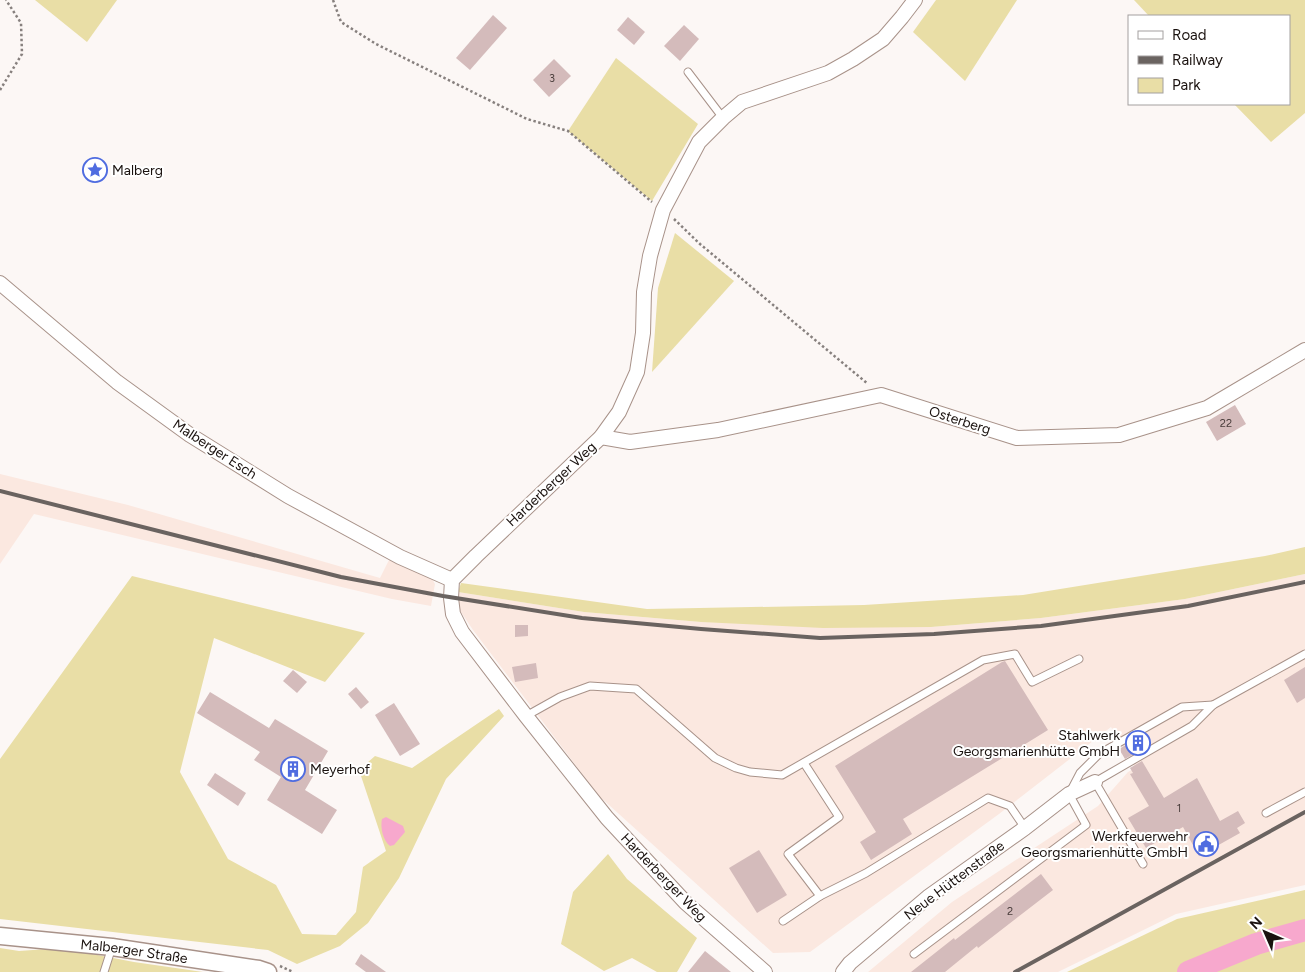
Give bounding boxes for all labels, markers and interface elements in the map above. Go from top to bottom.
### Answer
legend [1128,15,1290,105]
text: Road [1172,26,1207,44]
text: Railway [1172,51,1223,69]
house number: 3 [549,72,555,85]
text: Park [1172,76,1201,94]
place icon: Malberg [82,157,108,183]
place label: Malberg [112,162,163,179]
street label: Osterberg [927,403,993,438]
street label: Malberger Esch [169,416,260,483]
house number: 22 [1220,417,1232,430]
street label: Harderberger Weg [503,438,600,530]
place label: Stahlwerk Georgsmarienhütte GmbH [953,727,1120,760]
building icon: Stahlwerk Georgsmarienhütte GmbH [1125,730,1151,756]
building icon: Meyerhof [280,756,306,782]
place label: Meyerhof [310,761,371,778]
house number: 1 [1177,802,1181,815]
place label: Werkfeuerwehr Georgsmarienhütte GmbH [1021,828,1188,861]
street label: Harderberger Weg [617,830,710,925]
public building icon: Werkfeuerwehr Georgsmarienhütte GmbH [1193,831,1219,857]
street label: Neue Hüttenstraße [901,837,1008,924]
house number: 2 [1007,905,1013,918]
north arrow [1240,907,1290,957]
text: N [1246,913,1266,933]
street label: Malberger Straße [80,936,189,967]

